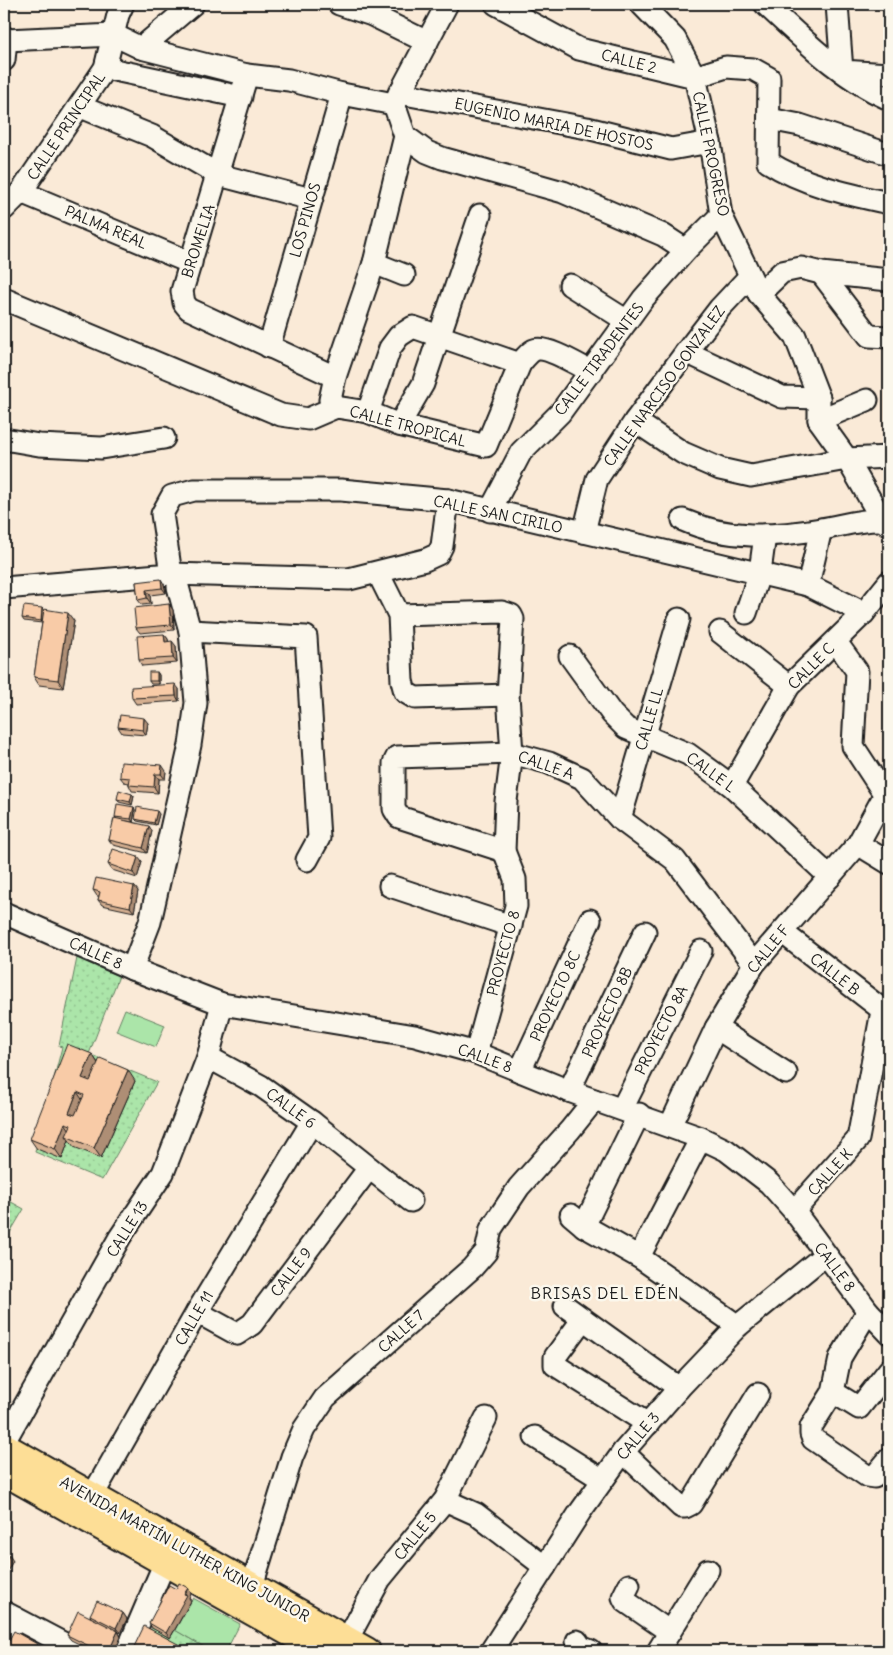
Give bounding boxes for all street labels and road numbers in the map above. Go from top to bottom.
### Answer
street label: CALLE 2 [599,45,659,77]
street label: CALLE PRINCIPAL [23,68,109,184]
street label: CALLE PROGRESO [688,90,734,218]
street label: EUGENIO MARIA DE HOSTOS [453,94,655,154]
street label: LOS PINOS [285,180,325,260]
street label: PALMA REAL [62,201,150,253]
street label: BROMELIA [177,201,219,280]
street label: CALLE TIRADENTES [550,299,648,419]
street label: CALLE NARCISO GONZALEZ [599,302,729,470]
street label: CALLE TROPICAL [348,401,468,451]
street label: CALLE SAN CIRILO [432,491,564,537]
street label: CALLE C [784,639,838,693]
street label: CALLE LL [631,685,667,753]
street label: CALLE A [516,747,577,784]
street label: CALLE L [683,748,739,796]
street label: PROYECTO 8 [482,908,524,998]
street label: CALLE F [743,921,794,977]
street label: CALLE 8 [66,933,126,973]
street label: PROYECTO 8C [526,948,584,1044]
street label: CALLE B [806,949,864,999]
street label: PROYECTO 8B [578,964,636,1060]
street label: PROYECTO 8A [630,982,692,1078]
street label: CALLE 8 [455,1039,515,1077]
street label: CALLE 6 [262,1084,320,1132]
street label: CALLE K [804,1144,857,1200]
street label: CALLE 13 [102,1197,152,1261]
street label: CALLE 8 [810,1239,860,1295]
street label: CALLE 9 [266,1244,316,1300]
street label: CALLE 11 [171,1287,217,1349]
street label: CALLE 7 [374,1305,428,1357]
street label: CALLE 3 [612,1408,664,1464]
street label: AVENIDA MARTÍN LUTHER KING JUNIOR [57,1472,314,1626]
street label: CALLE 5 [390,1508,440,1564]

